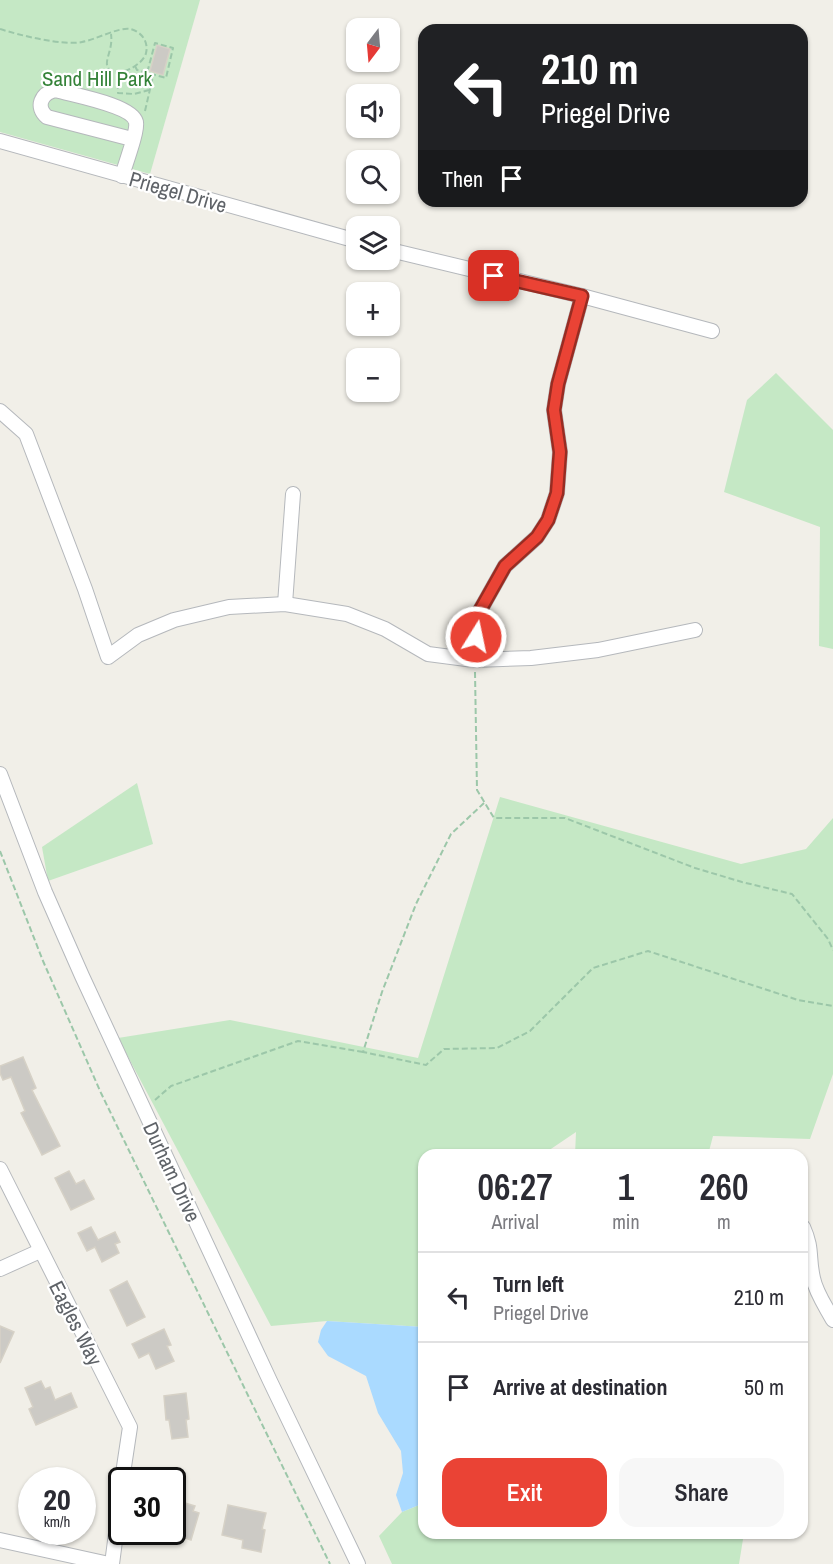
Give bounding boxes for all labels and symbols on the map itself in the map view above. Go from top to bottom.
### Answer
north arrow [346,18,400,72]
park label: Sand Hill Park [42,64,152,93]
street label: Priegel Drive [126,164,230,220]
pin [468,250,519,301]
position arrow [444,605,508,669]
street label: Durham Drive [136,1117,208,1227]
street label: Eagles Way [42,1276,110,1371]
speed limit sign: 30 [108,1467,186,1545]

